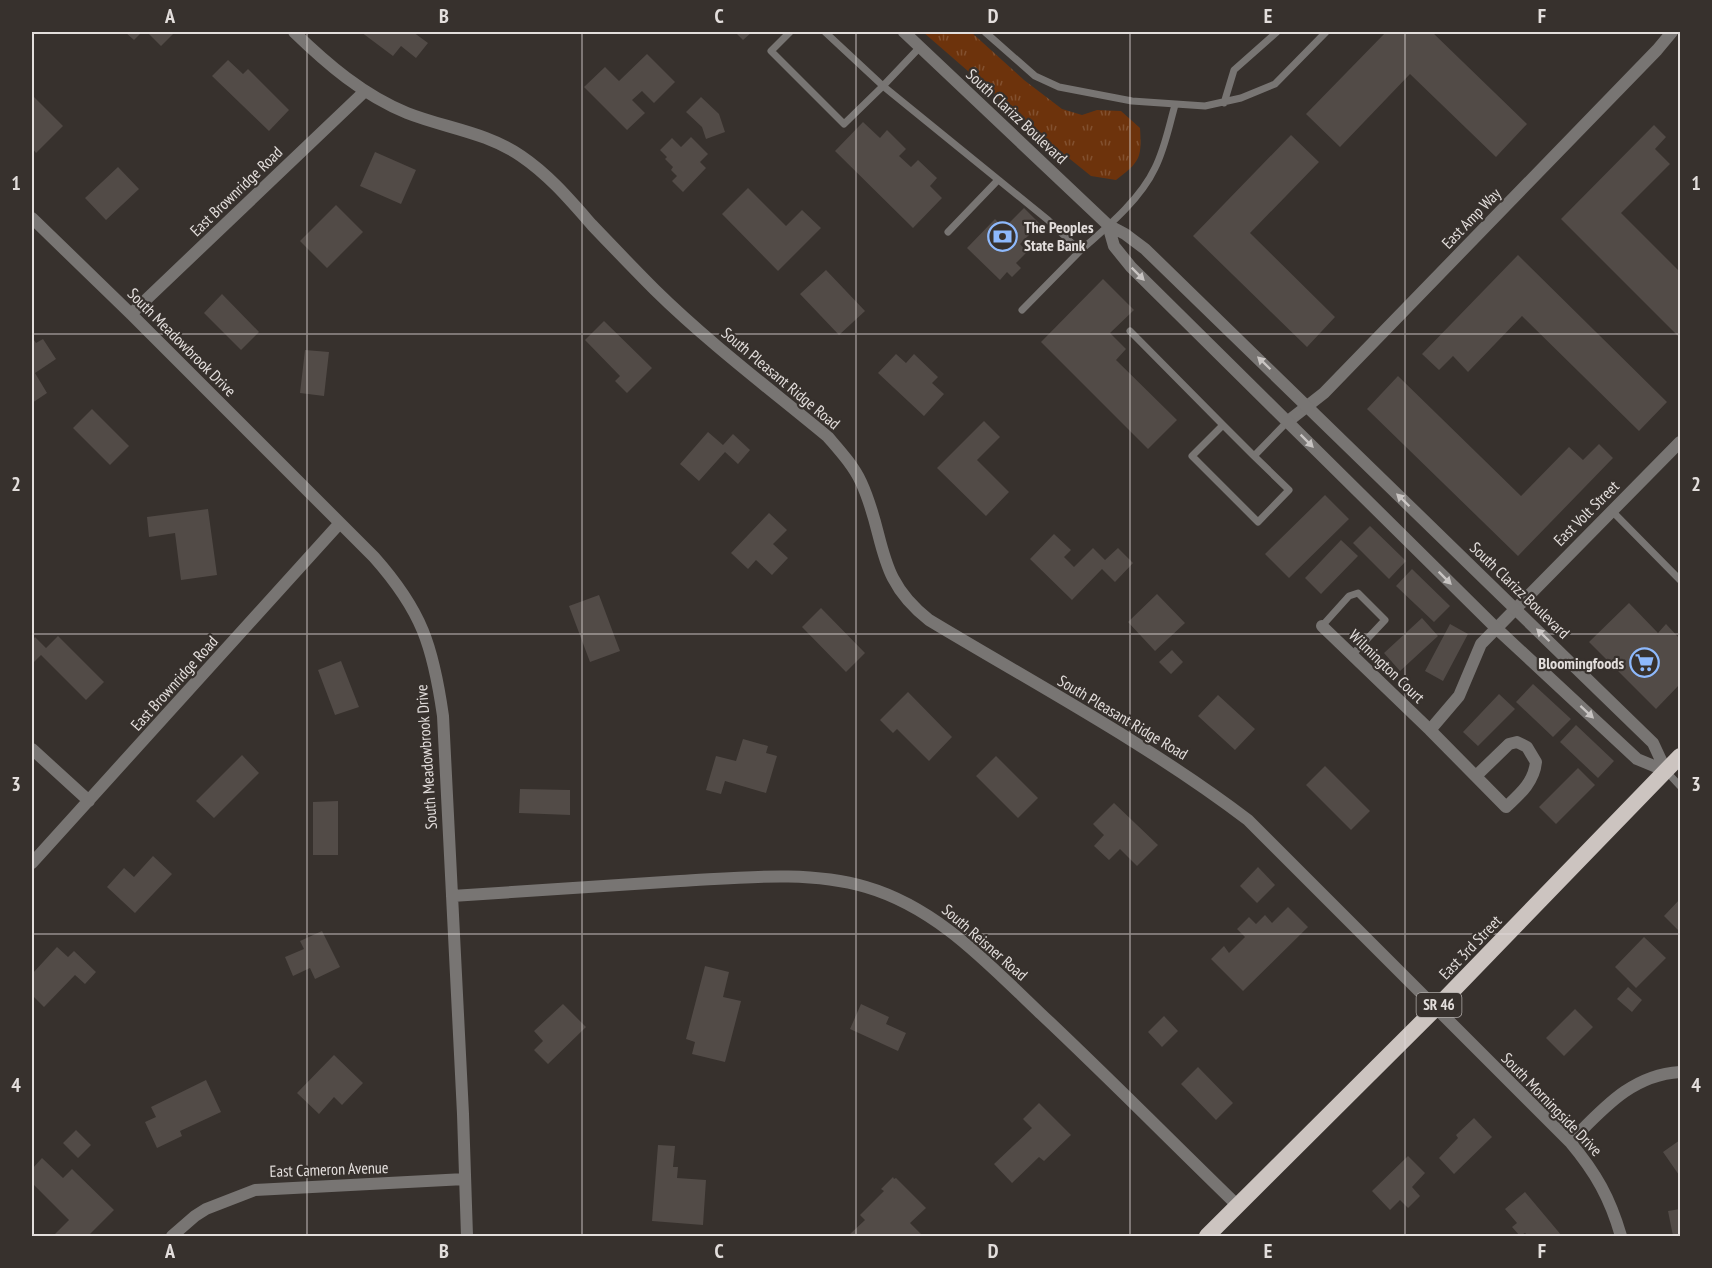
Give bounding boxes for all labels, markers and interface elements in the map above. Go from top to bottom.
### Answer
text: A [164,3,176,29]
text: B [439,3,449,29]
text: C [714,3,724,29]
text: D [988,3,999,29]
text: E [1264,3,1272,29]
text: F [1538,3,1546,29]
street label: South Clarizz Boulevard [962,64,1072,168]
street label: East Brownridge Road [186,142,286,240]
text: 1 [11,170,21,196]
text: 1 [1691,170,1701,196]
street label: East Amp Way [1437,183,1505,253]
place label: The Peoples State Bank [1024,217,1094,255]
bank icon: The Peoples State Bank [987,220,1019,252]
one-way arrow [1131,267,1146,281]
street label: South Meadowbrook Drive [124,284,240,400]
street label: South Pleasant Ridge Road [718,323,844,433]
one-way arrow [1257,357,1271,371]
one-way arrow [1299,433,1313,447]
text: 2 [11,471,21,497]
text: 2 [1691,471,1701,497]
street label: East Volt Street [1549,476,1623,550]
one-way arrow [1397,493,1411,507]
street label: South Clarizz Boulevard [1466,537,1574,643]
one-way arrow [1438,570,1452,584]
street label: Wilmington Court [1345,625,1429,707]
one-way arrow [1536,629,1550,643]
street label: East Brownridge Road [126,631,222,735]
supermarket icon: Bloomingfoods [1629,647,1661,679]
place label: Bloomingfoods [1538,653,1624,673]
street label: South Pleasant Ridge Road [1054,670,1192,764]
street label: South Meadowbrook Drive [411,684,441,830]
one-way arrow [1579,705,1594,719]
text: 3 [11,771,21,797]
text: 3 [1691,771,1701,797]
street label: South Reisner Road [938,899,1032,985]
street label: East 3rd Street [1434,910,1506,983]
road number: SR 46 [1416,993,1462,1017]
street label: South Morningside Drive [1497,1048,1607,1160]
text: 4 [11,1072,21,1098]
text: 4 [1691,1072,1701,1098]
street label: East Cameron Avenue [269,1157,389,1181]
text: A [164,1238,176,1264]
text: B [439,1238,449,1264]
text: C [714,1238,724,1264]
text: D [988,1238,999,1264]
text: E [1264,1238,1272,1264]
text: F [1538,1238,1546,1264]

